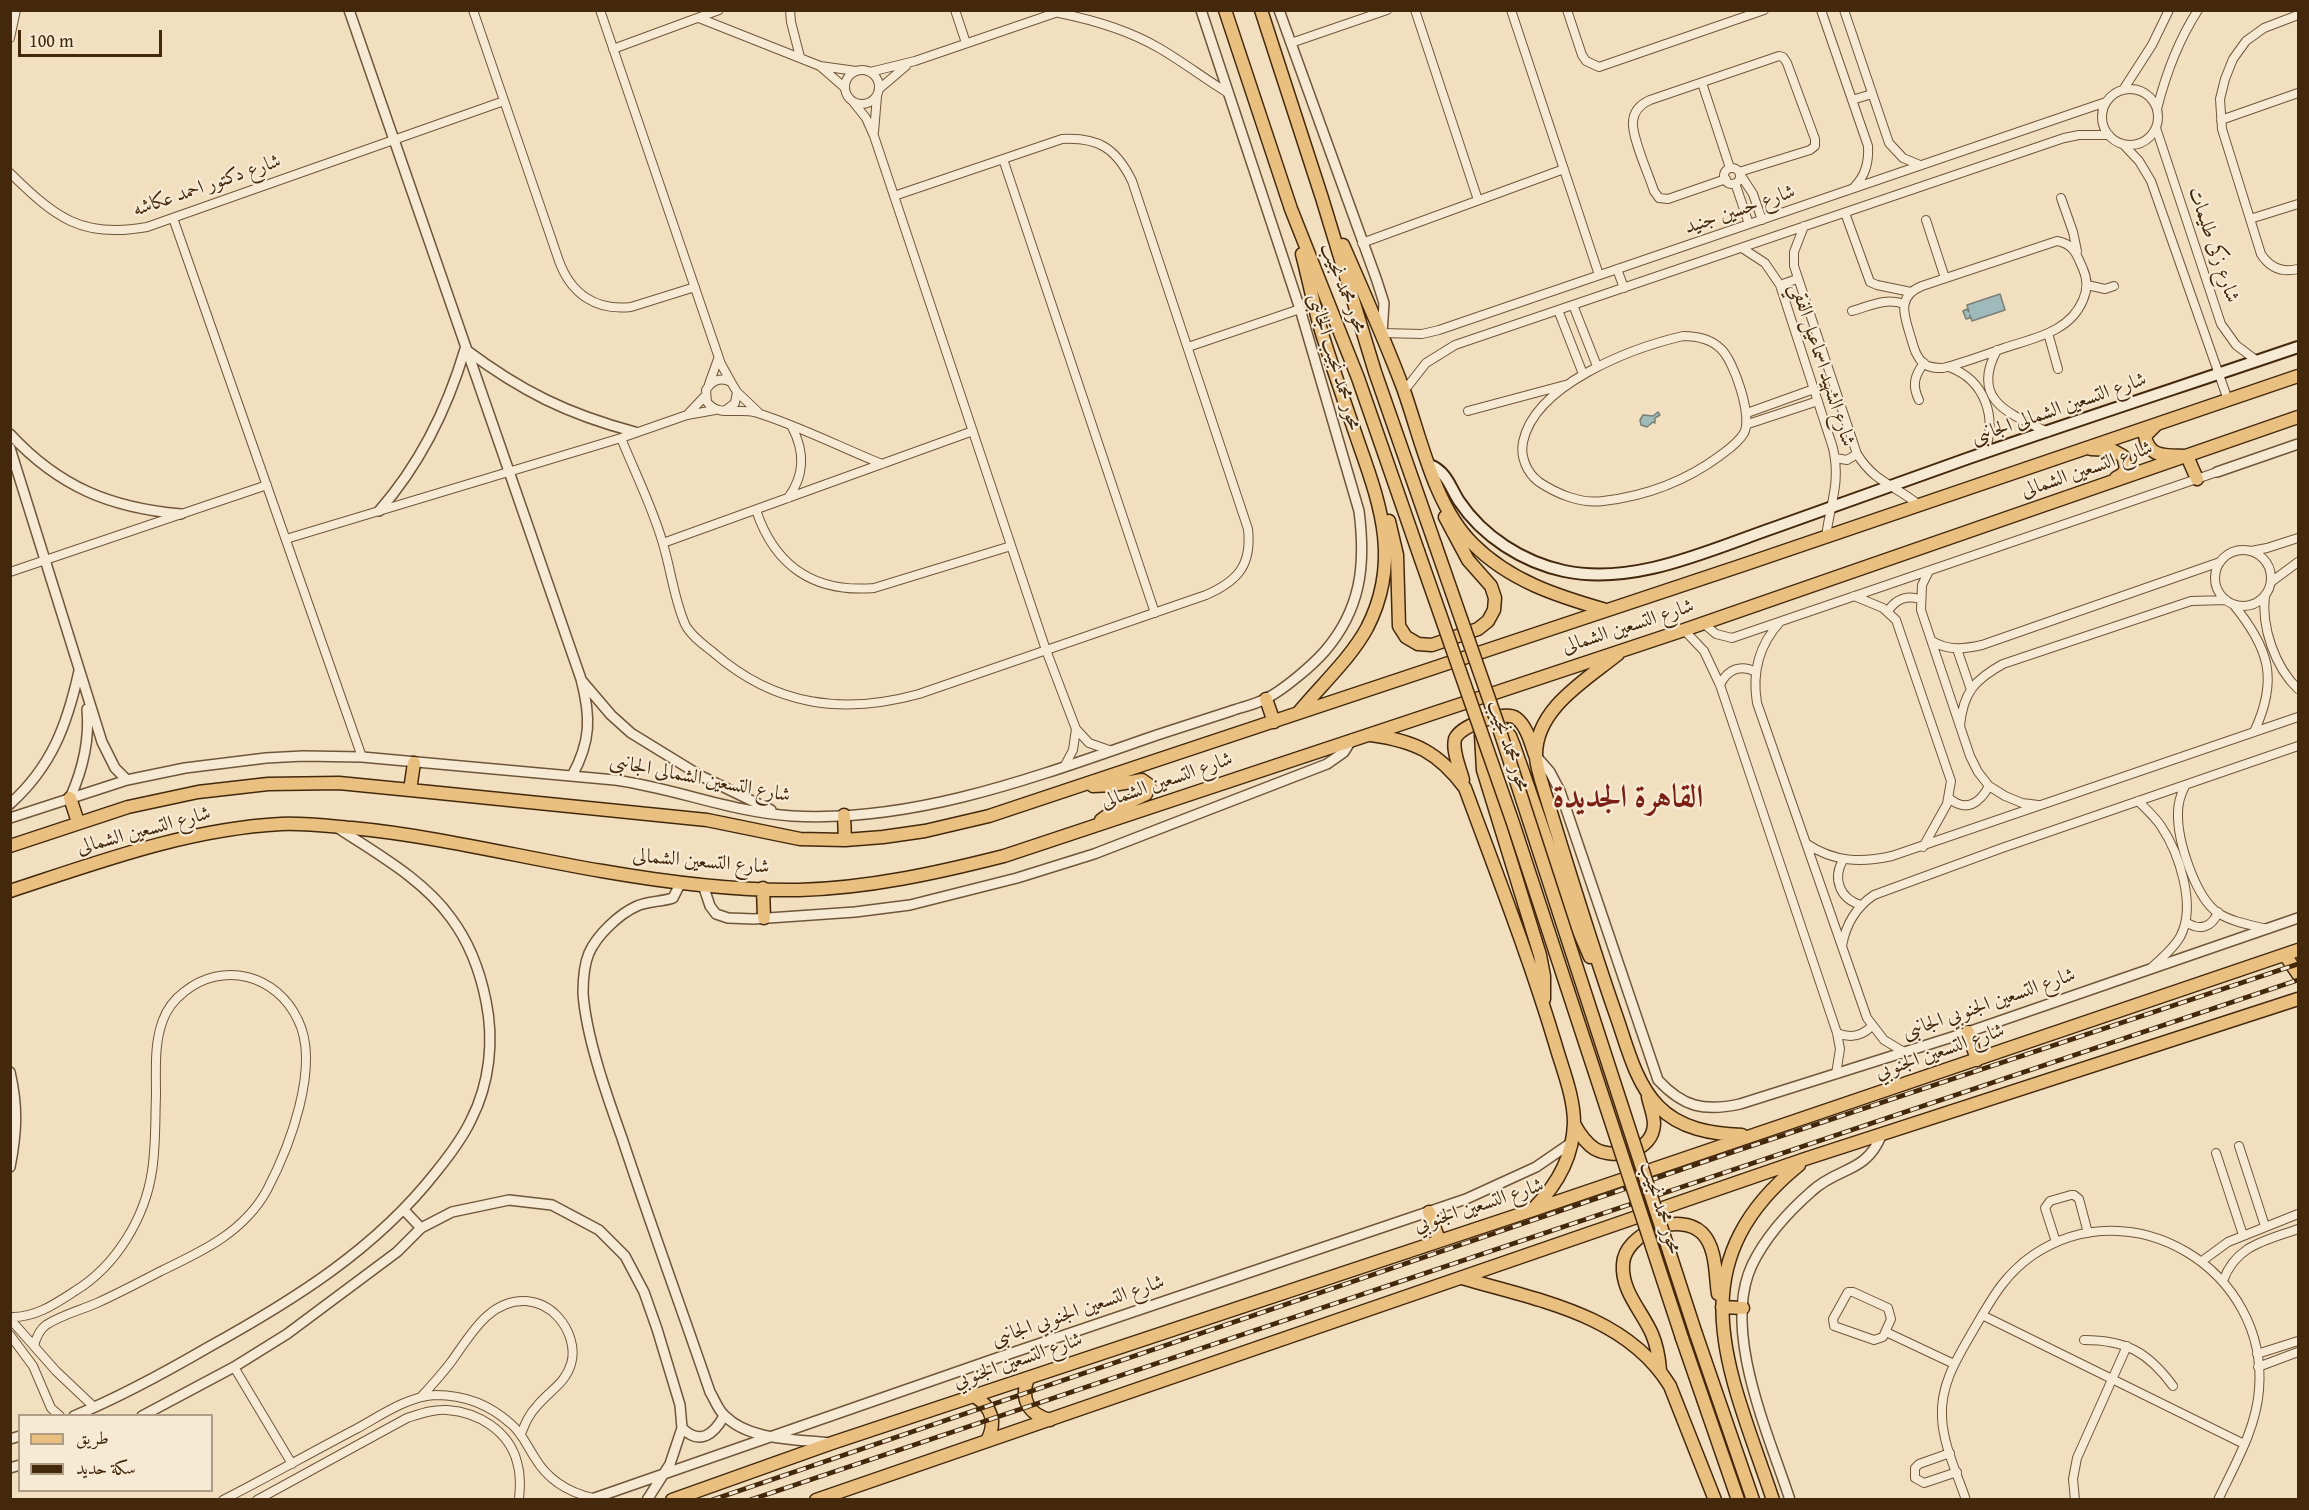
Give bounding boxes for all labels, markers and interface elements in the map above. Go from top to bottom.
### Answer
scale bar [21,18,165,56]
text: 100 m [29,27,74,54]
street label: شارع دكتور احمد عكاشه [130,149,284,223]
street label: شارع حسين جنيد [1682,180,1798,240]
street label: شارع زكى طليمات [2182,184,2244,306]
street label: محور محمد نجيب [1314,239,1372,337]
street label: شارع الشهيد اسماعيل الفقي [1784,280,1860,450]
street label: محور محمد نجيب الجانبى [1302,291,1366,433]
street label: شارع التسعين الشمالى الجانبى [1968,368,2150,450]
street label: شارع التسعين الشمالى [2018,436,2156,504]
street label: شارع التسعين الشمالى [1559,594,1697,660]
street label: محور محمد نجيب [1481,697,1535,795]
street label: شارع التسعين الشمالى [1098,747,1236,815]
street label: شارع التسعين الشمالى الجانبى [607,750,793,808]
district label: القاهرة الجديدة [1552,780,1704,818]
street label: شارع التسعين الشمالى [74,802,214,860]
street label: شارع التسعين الشمالى [631,844,771,880]
street label: شارع التسعين الجنوبي الجانبى [1899,963,2079,1045]
street label: شارع التسعين الجنوبي [1872,1019,2008,1085]
street label: محور محمد نجيب [1634,1159,1686,1257]
street label: شارع التسعين الجنوبي [1411,1174,1547,1238]
street label: شارع التسعين الجنوبي الجانبى [988,1270,1168,1352]
street label: شارع التسعين الجنوبي [950,1328,1086,1394]
legend [18,1414,213,1492]
text: طريق [76,1424,109,1451]
text: سكة حديد [76,1454,136,1481]

